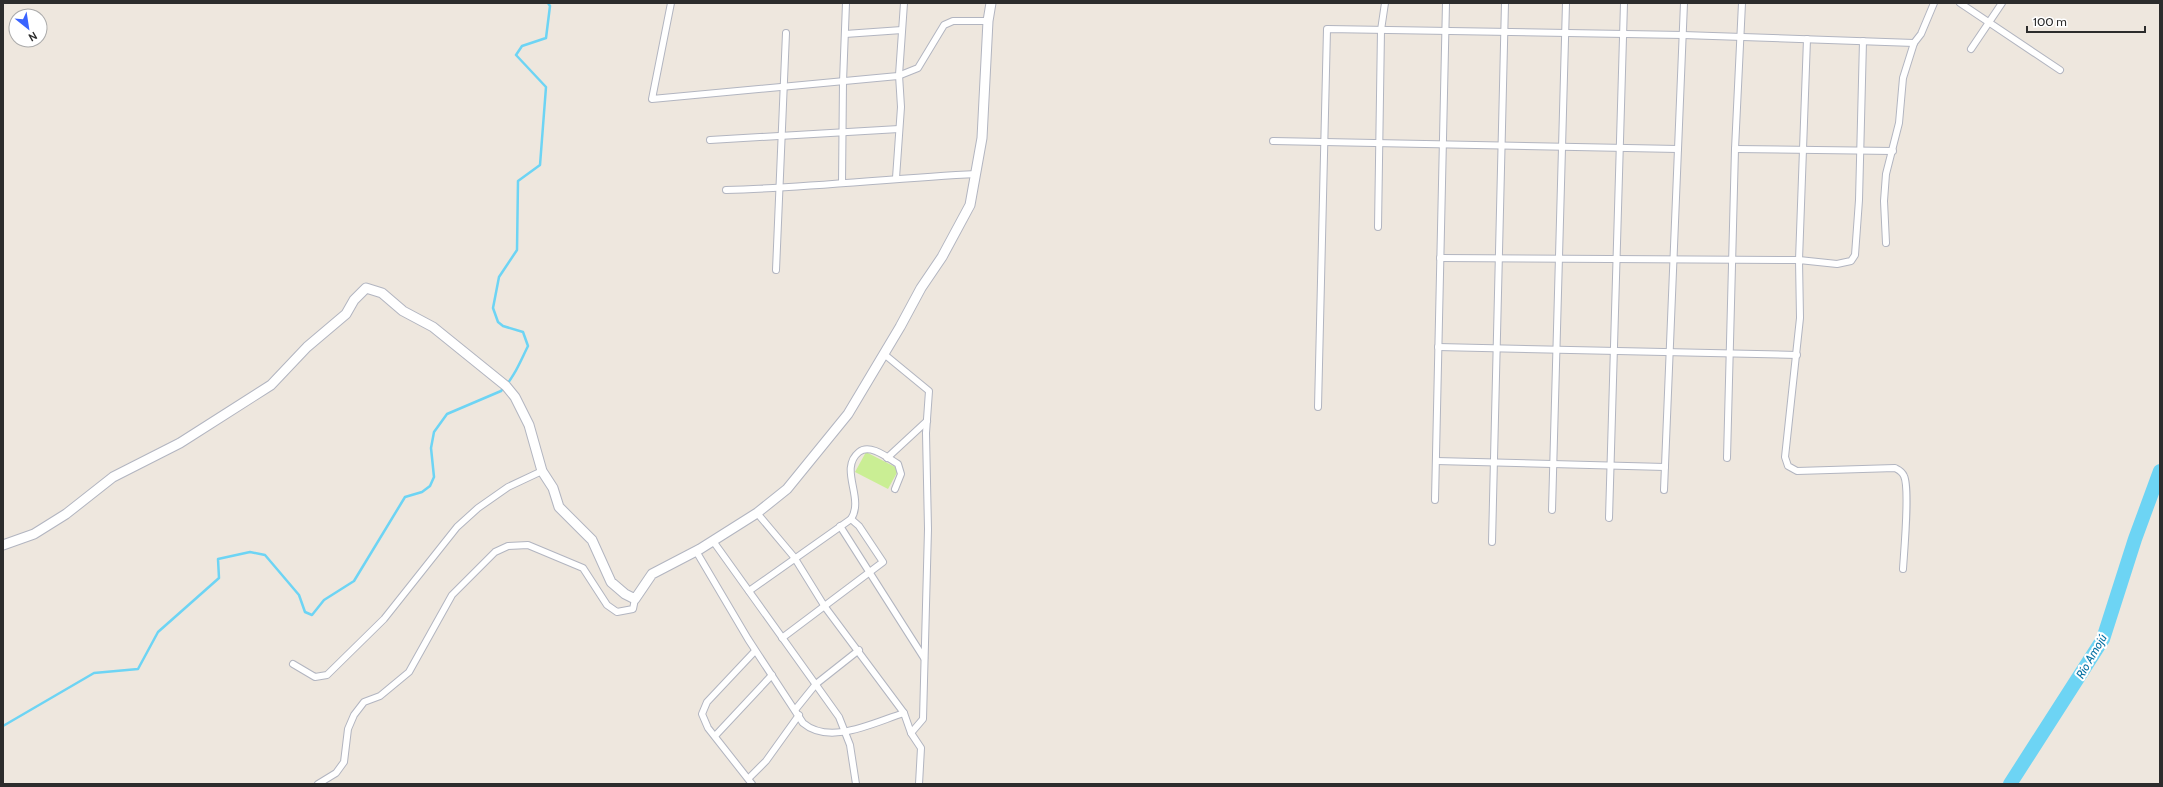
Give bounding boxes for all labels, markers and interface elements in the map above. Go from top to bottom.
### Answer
north arrow [8,8,48,48]
scale bar [2027,8,2145,34]
text: 100 m [2033,14,2067,29]
text: N [26,29,40,45]
water label: Río Amojú [2072,631,2110,681]

